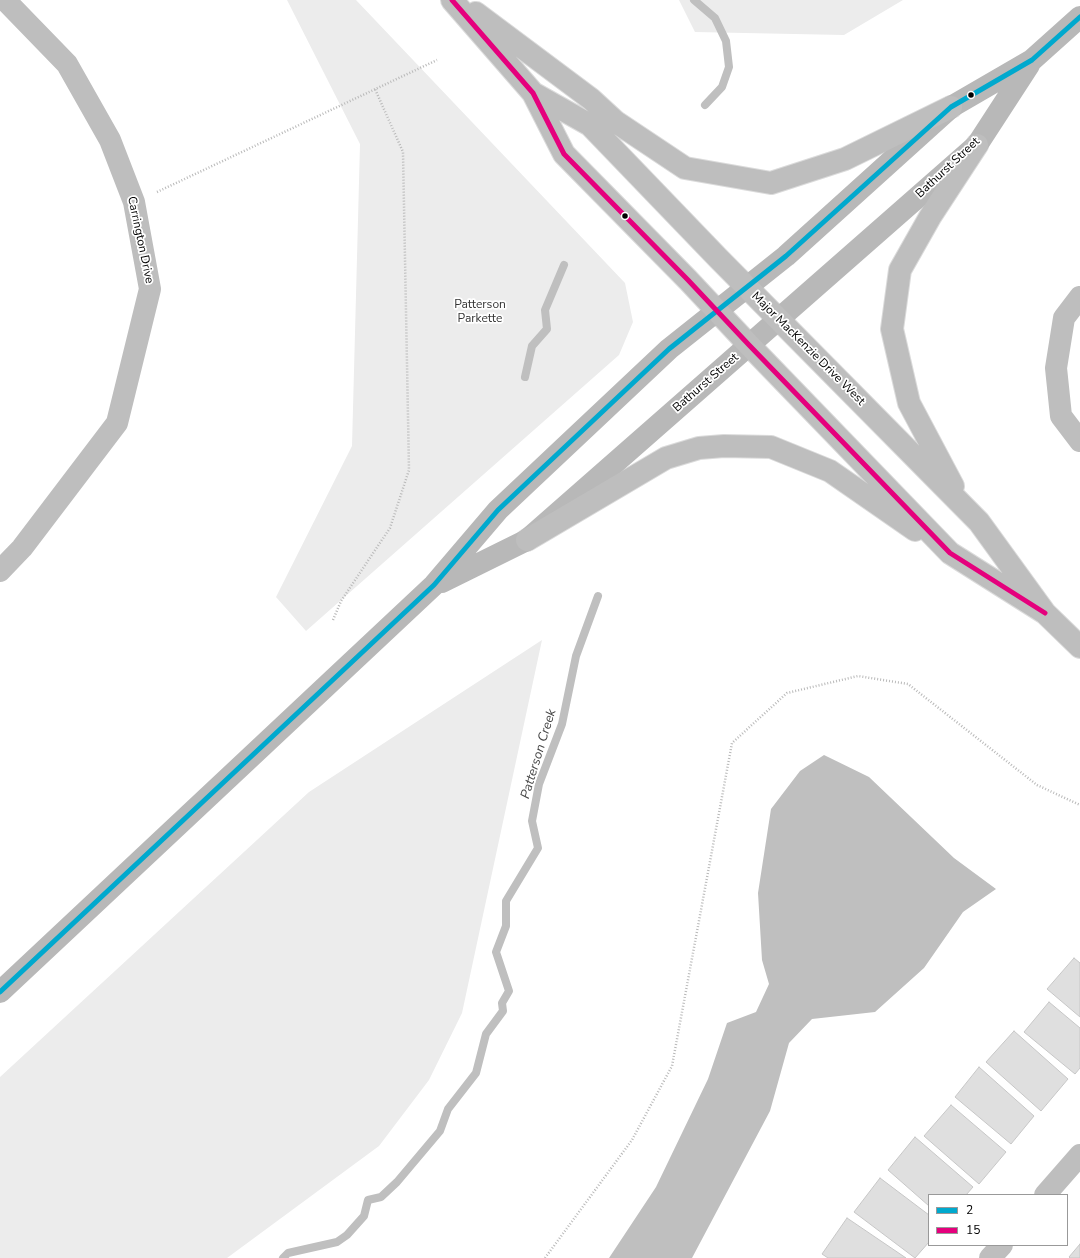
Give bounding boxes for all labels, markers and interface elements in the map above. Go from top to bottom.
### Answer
unlabelled marker [966,90,976,100]
street label: Bathurst Street [913,135,983,201]
street label: Carrington Drive [124,195,156,285]
unlabelled marker [620,211,630,221]
street label: Major MacKenzie Drive West [748,289,868,409]
park label: Patterson Parkette [454,298,506,326]
street label: Bathurst Street [670,351,742,415]
water label: Patterson Creek [518,707,560,801]
legend [928,1194,1068,1246]
text: 2 [966,1202,973,1218]
text: 15 [966,1222,980,1238]

